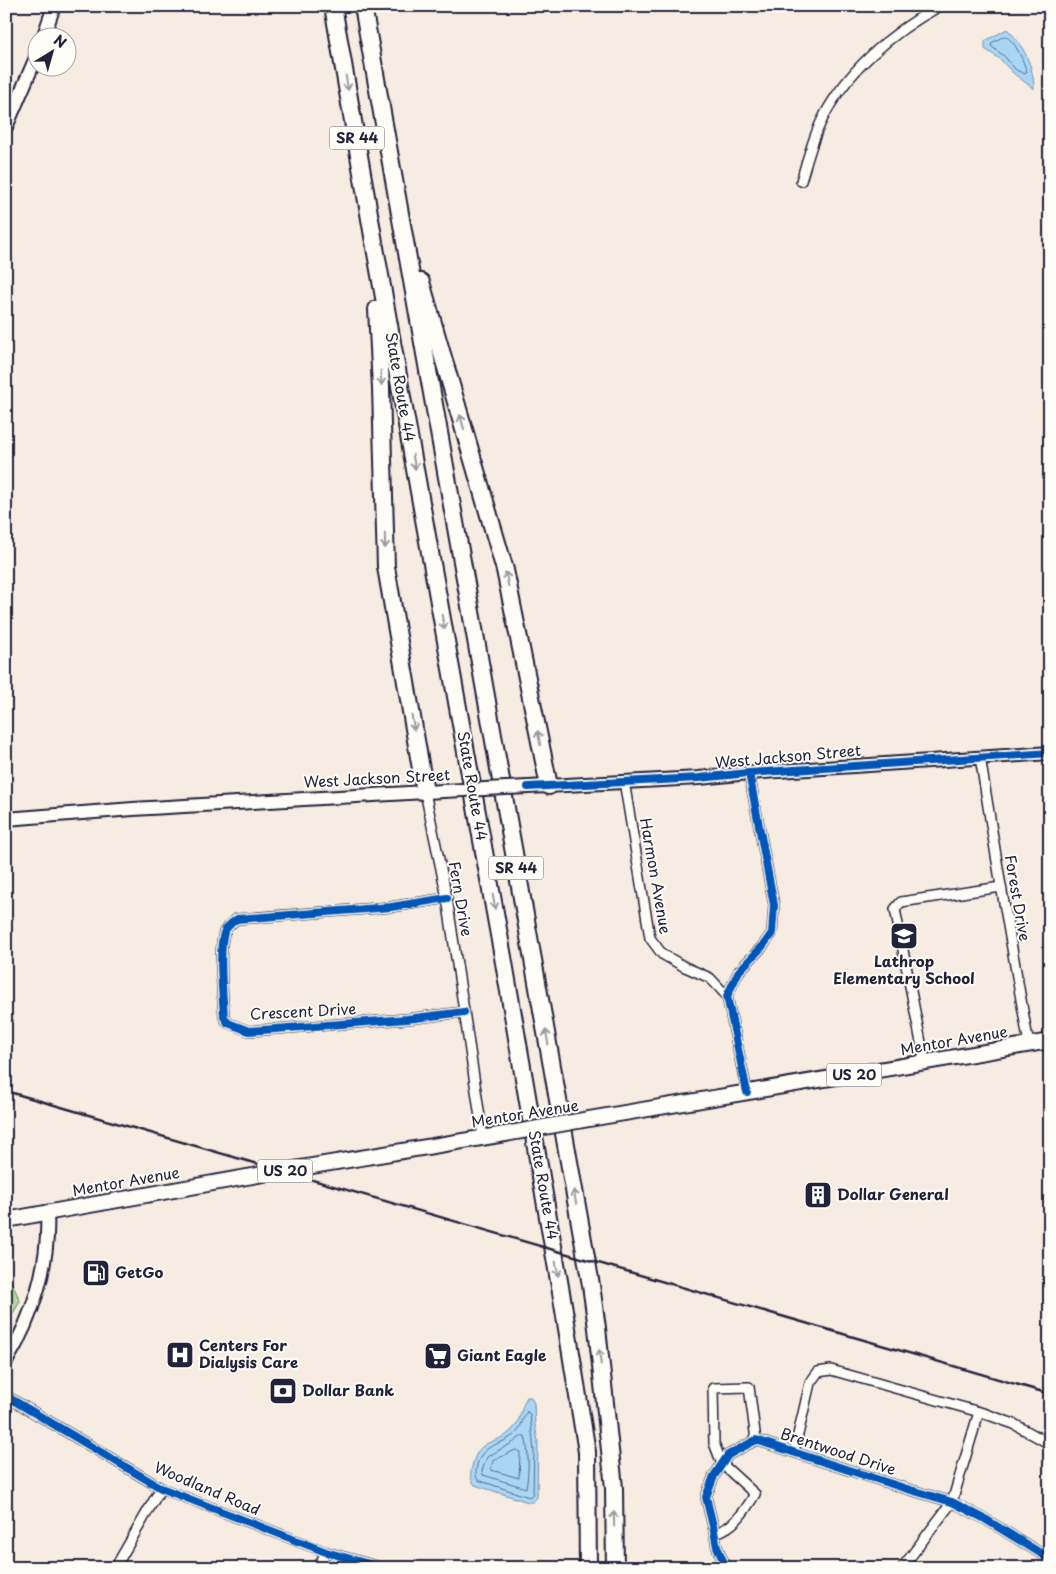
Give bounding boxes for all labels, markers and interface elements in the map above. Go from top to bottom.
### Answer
north arrow [28,28,78,78]
text: N [49,29,71,53]
one-way arrow [342,75,352,91]
road number: SR 44 [330,126,384,150]
street label: State Route 44 [381,330,422,443]
one-way arrow [376,370,385,386]
one-way arrow [457,415,466,431]
one-way arrow [409,454,419,470]
one-way arrow [380,532,390,548]
one-way arrow [502,571,511,587]
one-way arrow [438,614,448,630]
one-way arrow [408,715,418,731]
street label: State Route 44 [453,729,494,842]
one-way arrow [534,730,543,746]
street label: West Jackson Street [714,738,862,773]
street label: West Jackson Street [303,762,451,793]
street label: Harmon Avenue [635,816,678,936]
street label: Forest Drive [1000,853,1037,943]
road number: SR 44 [488,856,544,880]
street label: Fern Drive [444,859,479,938]
one-way arrow [489,894,499,910]
school or university icon: Lathrop Elementary School [889,921,919,951]
place label: Lathrop Elementary School [833,949,975,989]
street label: Crescent Drive [249,996,357,1025]
street label: Mentor Avenue [898,1019,1009,1060]
one-way arrow [541,1029,551,1045]
road number: US 20 [826,1064,882,1086]
street label: Mentor Avenue [469,1093,580,1132]
street label: State Route 44 [524,1128,565,1241]
street label: Mentor Avenue [70,1160,181,1201]
road number: US 20 [258,1160,312,1182]
building icon: Dollar General [803,1180,833,1210]
place label: Dollar General [837,1182,949,1205]
one-way arrow [570,1189,580,1205]
fuel station icon: GetGo [81,1258,111,1288]
place label: GetGo [115,1260,164,1283]
one-way arrow [553,1261,563,1277]
place label: Centers For Dialysis Care [199,1333,298,1373]
hospital icon: Centers For Dialysis Care [165,1340,195,1370]
supermarket icon: Giant Eagle [423,1341,453,1371]
place label: Giant Eagle [457,1343,547,1366]
one-way arrow [595,1349,605,1365]
bank icon: Dollar Bank [268,1376,298,1406]
place label: Dollar Bank [302,1378,394,1401]
street label: Brentwood Drive [778,1421,899,1480]
street label: Woodland Road [151,1455,264,1520]
one-way arrow [609,1511,619,1528]

